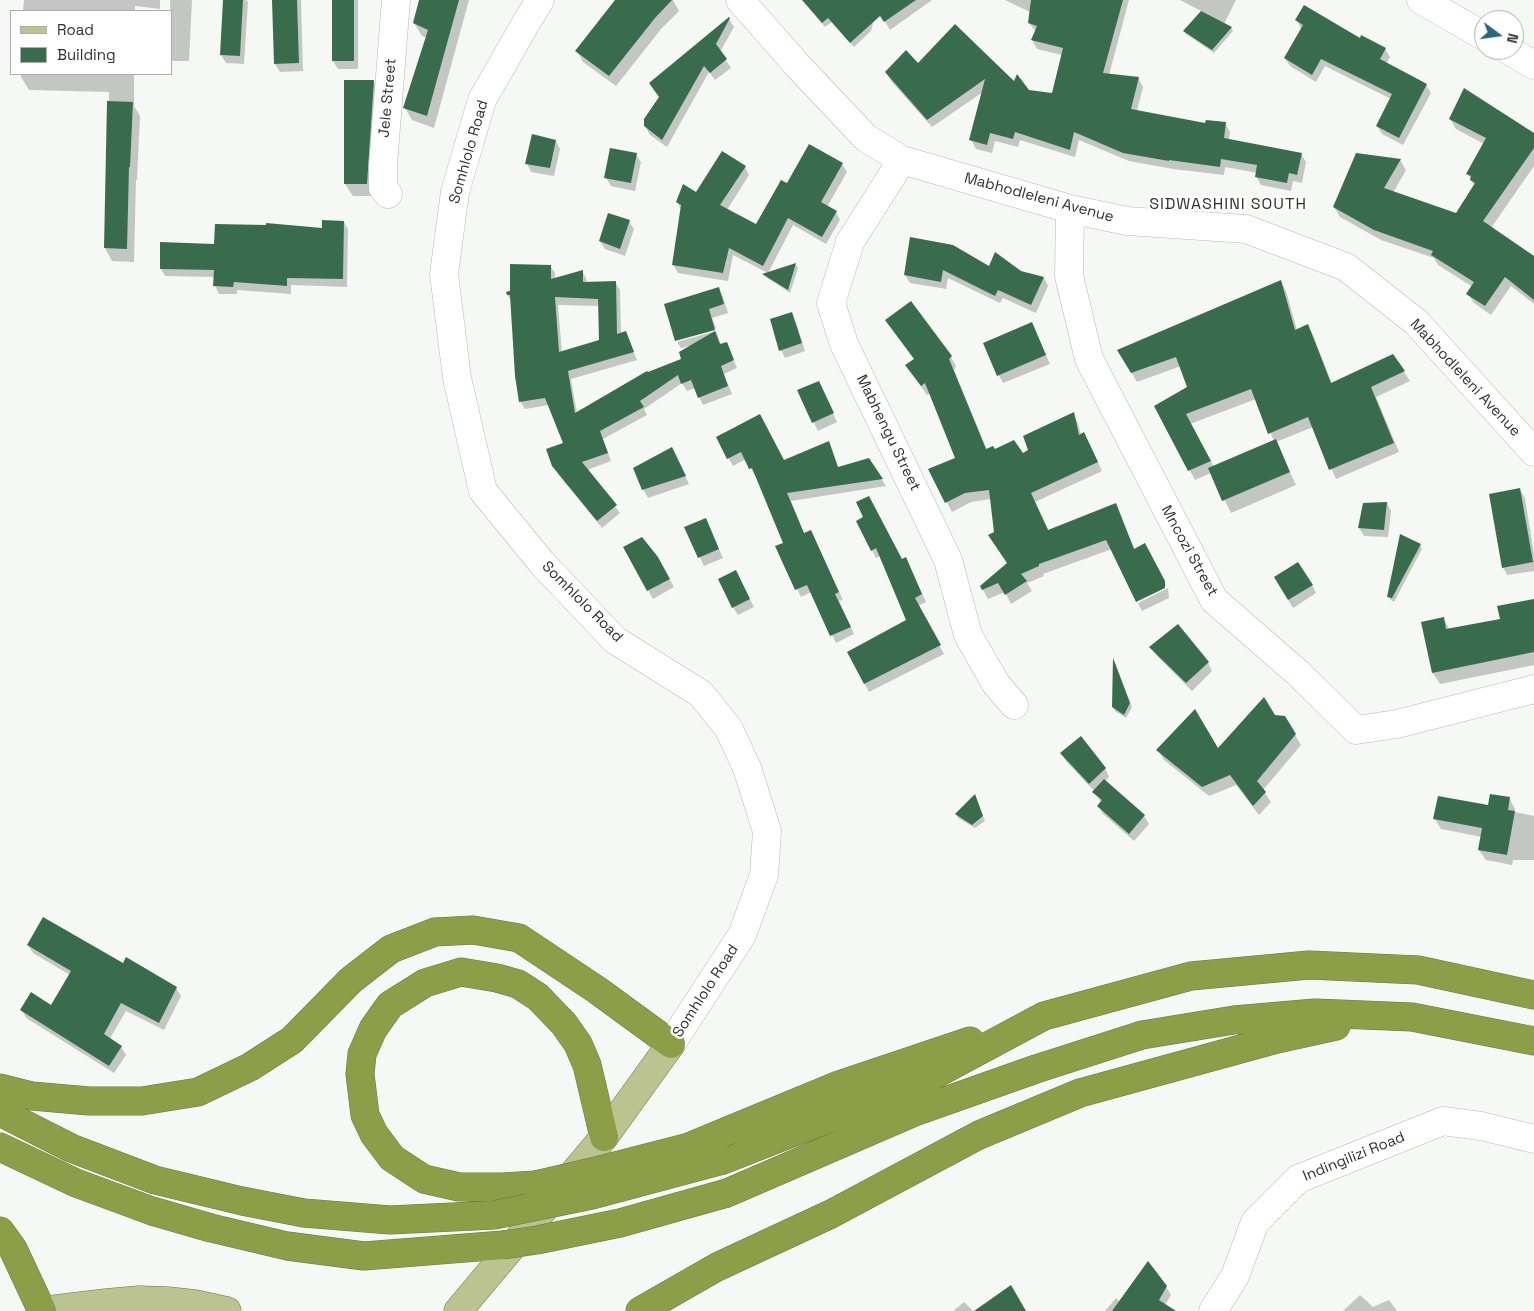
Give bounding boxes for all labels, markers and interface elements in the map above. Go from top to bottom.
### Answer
legend [10,10,172,75]
north arrow [1474,10,1524,60]
text: Road [57,20,94,39]
text: N [1503,32,1522,45]
text: Building [57,45,116,64]
street label: Jele Street [376,58,400,138]
street label: Somhlolo Road [446,98,492,206]
street label: Mabhodleleni Avenue [962,169,1116,227]
district label: SIDWASHINI SOUTH [1147,195,1309,215]
street label: Mabhodleleni Avenue [1406,315,1524,441]
street label: Mabhengu Street [852,372,924,494]
street label: Mncozi Street [1157,502,1221,600]
street label: Somhlolo Road [538,558,626,646]
street label: Somhlolo Road [669,941,743,1041]
street label: Indingilizi Road [1300,1128,1408,1186]

